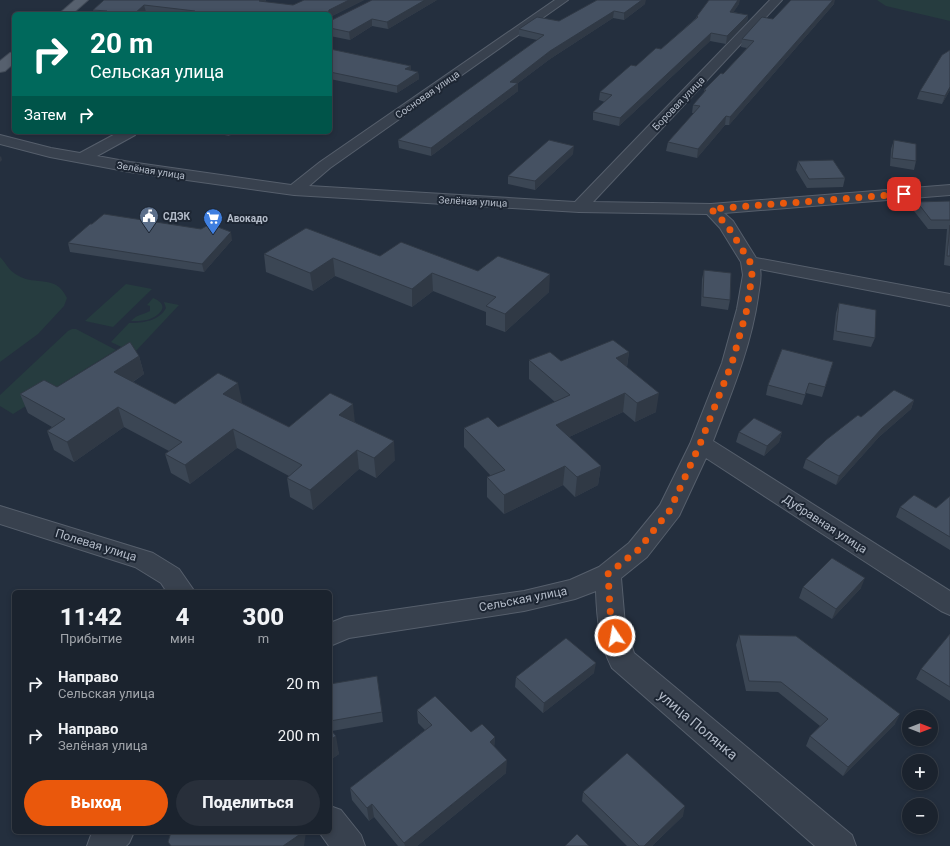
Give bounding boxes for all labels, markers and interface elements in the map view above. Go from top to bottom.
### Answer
text: 20 m [90,27,153,60]
icon: right [24,28,76,80]
text: Сельская улица [90,61,224,82]
street label: Сосновая улица [393,68,461,121]
street label: Боровая улица [650,74,707,132]
icon: right [75,104,97,126]
text: Затем [24,106,67,124]
street label: Зелёная улица [116,160,186,181]
pin [887,177,921,211]
icon: arrive [893,183,915,205]
street label: Зелёная улица [438,194,508,209]
public building icon: СДЭК [138,205,160,233]
supermarket icon: Авокадо [202,207,224,235]
place label: СДЭК [163,211,190,222]
place label: Авокадо [227,213,268,224]
street label: Дубравная улица [780,492,870,556]
street label: Полевая улица [54,526,138,564]
street label: Сельская улица [478,584,568,614]
text: 11:42 [60,603,122,631]
text: 4 [175,603,189,631]
text: 300 [243,603,284,631]
position arrow [594,615,636,657]
text: Прибытие [60,631,122,646]
text: мин [170,631,195,646]
text: m [258,631,269,646]
text: Направо [58,668,119,686]
icon: right [24,673,46,695]
text: 20 m [286,675,320,693]
text: Сельская улица [58,686,155,701]
street label: улица Полянка [655,687,741,763]
north arrow [902,710,938,746]
map controls [902,710,938,834]
text: Направо [58,720,119,738]
icon: right [24,725,46,747]
text: 200 m [278,727,320,745]
text: Зелёная улица [58,738,148,753]
button: + [902,754,938,790]
button: Выход [24,780,168,826]
button: Поделиться [176,780,320,826]
button: − [902,798,938,834]

